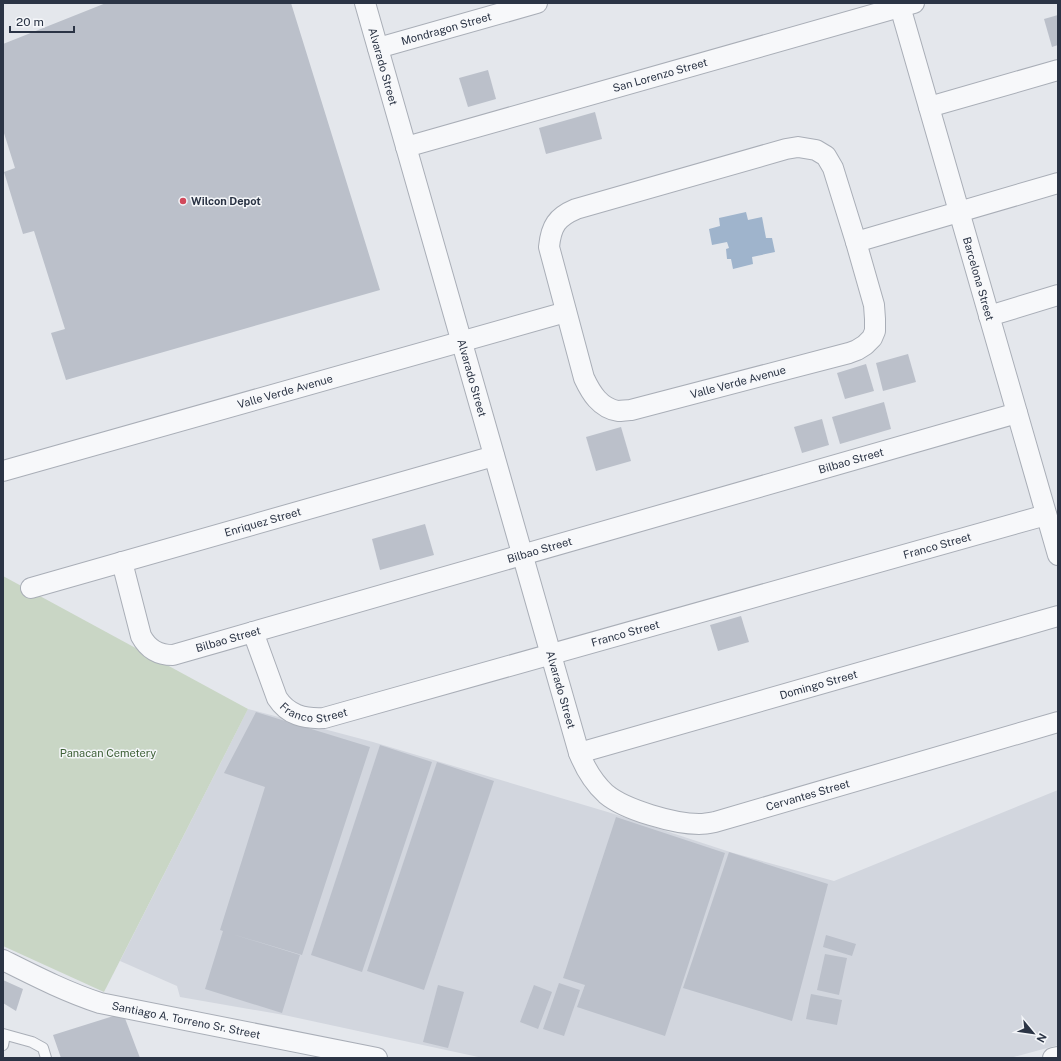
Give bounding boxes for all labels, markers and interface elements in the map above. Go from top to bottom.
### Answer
scale bar [10,8,74,34]
street label: Mondragon Street [400,10,493,47]
text: 20 m [16,15,44,29]
street label: Alvarado Street [366,26,400,107]
street label: San Lorenzo Street [611,56,709,94]
place label: Wilcon Depot [191,195,261,207]
marker: Wilcon Depot [178,196,188,206]
street label: Barcelona Street [961,236,996,322]
street label: Alvarado Street [455,338,489,418]
street label: Valle Verde Avenue [689,363,787,401]
street label: Valle Verde Avenue [236,372,334,411]
street label: Bilbao Street [817,446,885,476]
street label: Enriquez Street [223,505,303,539]
street label: Franco Street [902,530,972,561]
street label: Bilbao Street [506,535,573,565]
street label: Franco Street [590,618,661,649]
street label: Bilbao Street [194,624,262,654]
street label: Alvarado Street [544,649,578,730]
street label: Domingo Street [778,668,859,701]
street label: Franco Street [278,700,349,724]
park label: Panacan Cemetery [60,747,156,759]
street label: Cervantes Street [764,777,851,813]
street label: Santiago A. Torreno Sr. Street [111,999,261,1041]
north arrow [1013,1013,1053,1053]
text: N [1034,1031,1049,1045]

